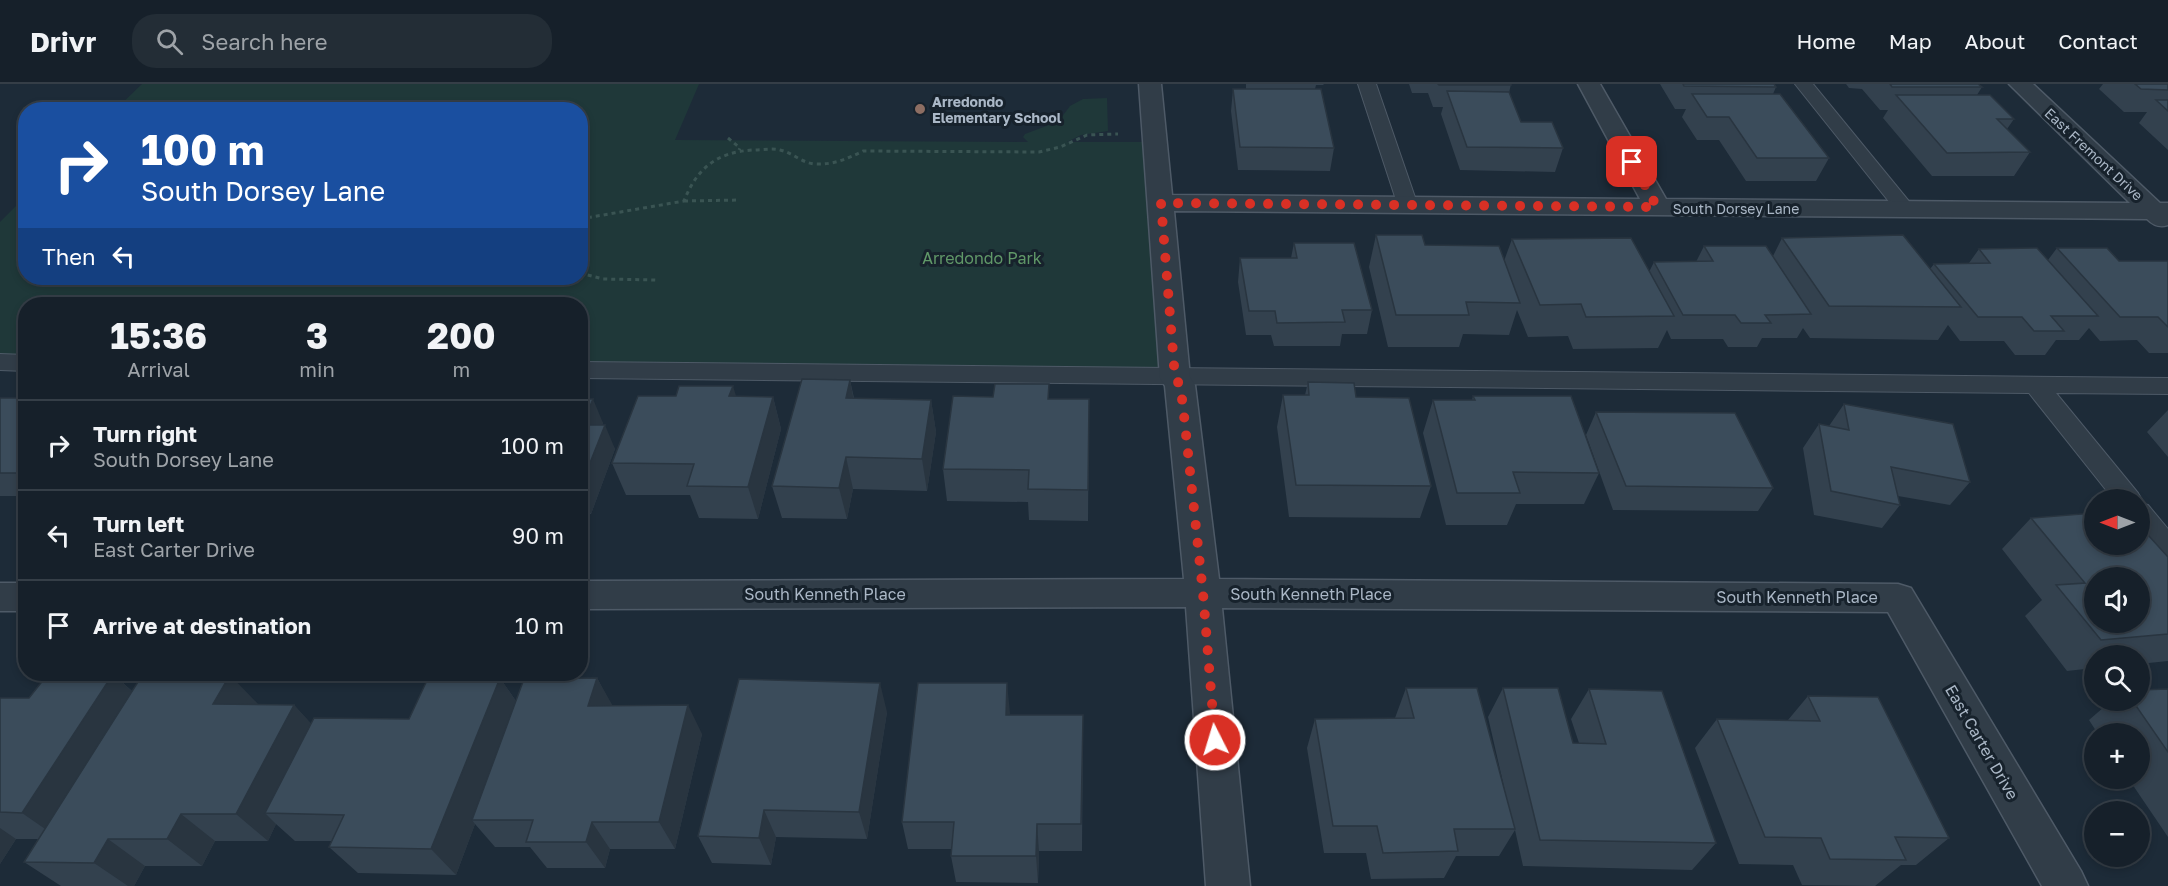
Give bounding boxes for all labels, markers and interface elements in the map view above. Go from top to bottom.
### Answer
search box [132,14,552,68]
text: Drivr [30,25,96,58]
icon: search [153,25,186,58]
text: Search here [201,28,327,55]
text: Home [1796,28,1856,54]
text: Map [1889,28,1932,54]
text: About [1965,28,2025,54]
text: Contact [2058,28,2138,54]
place label: Arredondo Elementary School [932,93,1062,126]
marker: Arredondo Elementary School [913,102,927,116]
street label: East Fremont Drive [2042,104,2146,204]
text: 100 m [141,124,264,174]
icon: right [42,126,120,204]
pin [1606,136,1657,187]
icon: arrive [1615,145,1648,178]
text: South Dorsey Lane [141,175,385,207]
street label: South Dorsey Lane [1673,200,1799,217]
icon: left [107,240,140,273]
text: Then [42,243,95,270]
park label: Arredondo Park [922,248,1042,268]
text: 15:36 [110,314,207,357]
text: 3 [306,314,328,357]
text: 200 [427,314,496,357]
text: Arrival [127,357,190,381]
text: min [299,357,335,381]
text: m [453,357,470,381]
text: Turn right [93,420,197,447]
icon: right [42,429,75,462]
text: 100 m [501,432,564,459]
text: South Dorsey Lane [93,447,274,471]
north arrow [2084,489,2150,555]
map controls [2084,489,2150,867]
text: Turn left [93,510,184,537]
icon: left [42,519,75,552]
text: 90 m [512,522,564,549]
text: East Carter Drive [93,537,255,561]
button: sound [2084,567,2150,633]
street label: South Kenneth Place [744,584,906,604]
street label: South Kenneth Place [1230,584,1392,604]
street label: South Kenneth Place [1716,587,1878,607]
icon: arrive [42,609,75,642]
text: Arrive at destination [93,612,311,639]
text: 10 m [515,612,564,639]
button: search [2084,645,2150,711]
street label: East Carter Drive [1941,681,2023,803]
position arrow [1183,708,1247,772]
button: + [2084,723,2150,789]
button: − [2084,801,2150,867]

